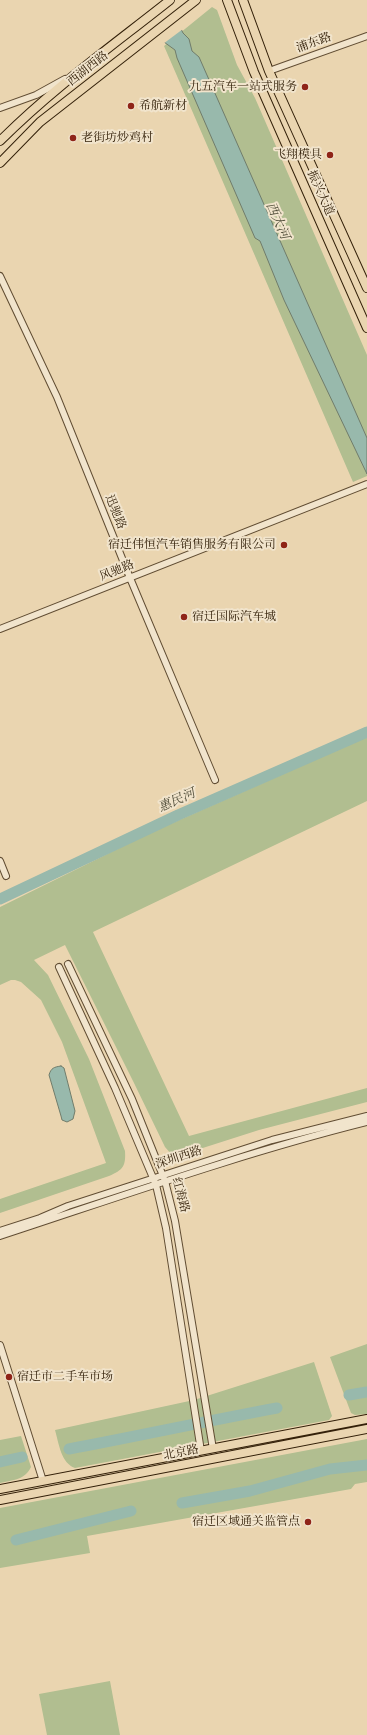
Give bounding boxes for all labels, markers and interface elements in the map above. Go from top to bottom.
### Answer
street label: 浦东路 [295,30,333,56]
street label: 西湖西路 [65,49,111,89]
place label: 九五汽车一站式服务 [189,80,297,94]
marker: 九五汽车一站式服务 [300,82,310,92]
place label: 希航新材 [139,99,187,113]
marker: 希航新材 [126,101,136,111]
place label: 老街坊炒鸡村 [81,131,153,145]
marker: 老街坊炒鸡村 [68,133,78,143]
place label: 飞翔模具 [274,148,322,162]
marker: 飞翔模具 [325,150,335,160]
street label: 振兴大道 [304,168,336,218]
water label: 西大河 [262,200,292,242]
street label: 迅驰路 [102,493,128,531]
place label: 宿迁伟恒汽车销售服务有限公司 [108,538,276,552]
marker: 宿迁伟恒汽车销售服务有限公司 [279,540,289,550]
street label: 风驰路 [98,558,136,584]
place label: 宿迁国际汽车城 [192,610,276,624]
marker: 宿迁国际汽车城 [179,612,189,622]
water label: 惠民河 [156,786,198,816]
street label: 深圳西路 [154,1144,204,1172]
street label: 红海路 [168,1176,192,1214]
place label: 宿迁市二手车市场 [17,1370,113,1384]
marker: 宿迁市二手车市场 [4,1372,14,1382]
street label: 北京路 [162,1442,200,1464]
place label: 宿迁区域通关监管点 [192,1515,300,1529]
marker: 宿迁区域通关监管点 [303,1517,313,1527]

